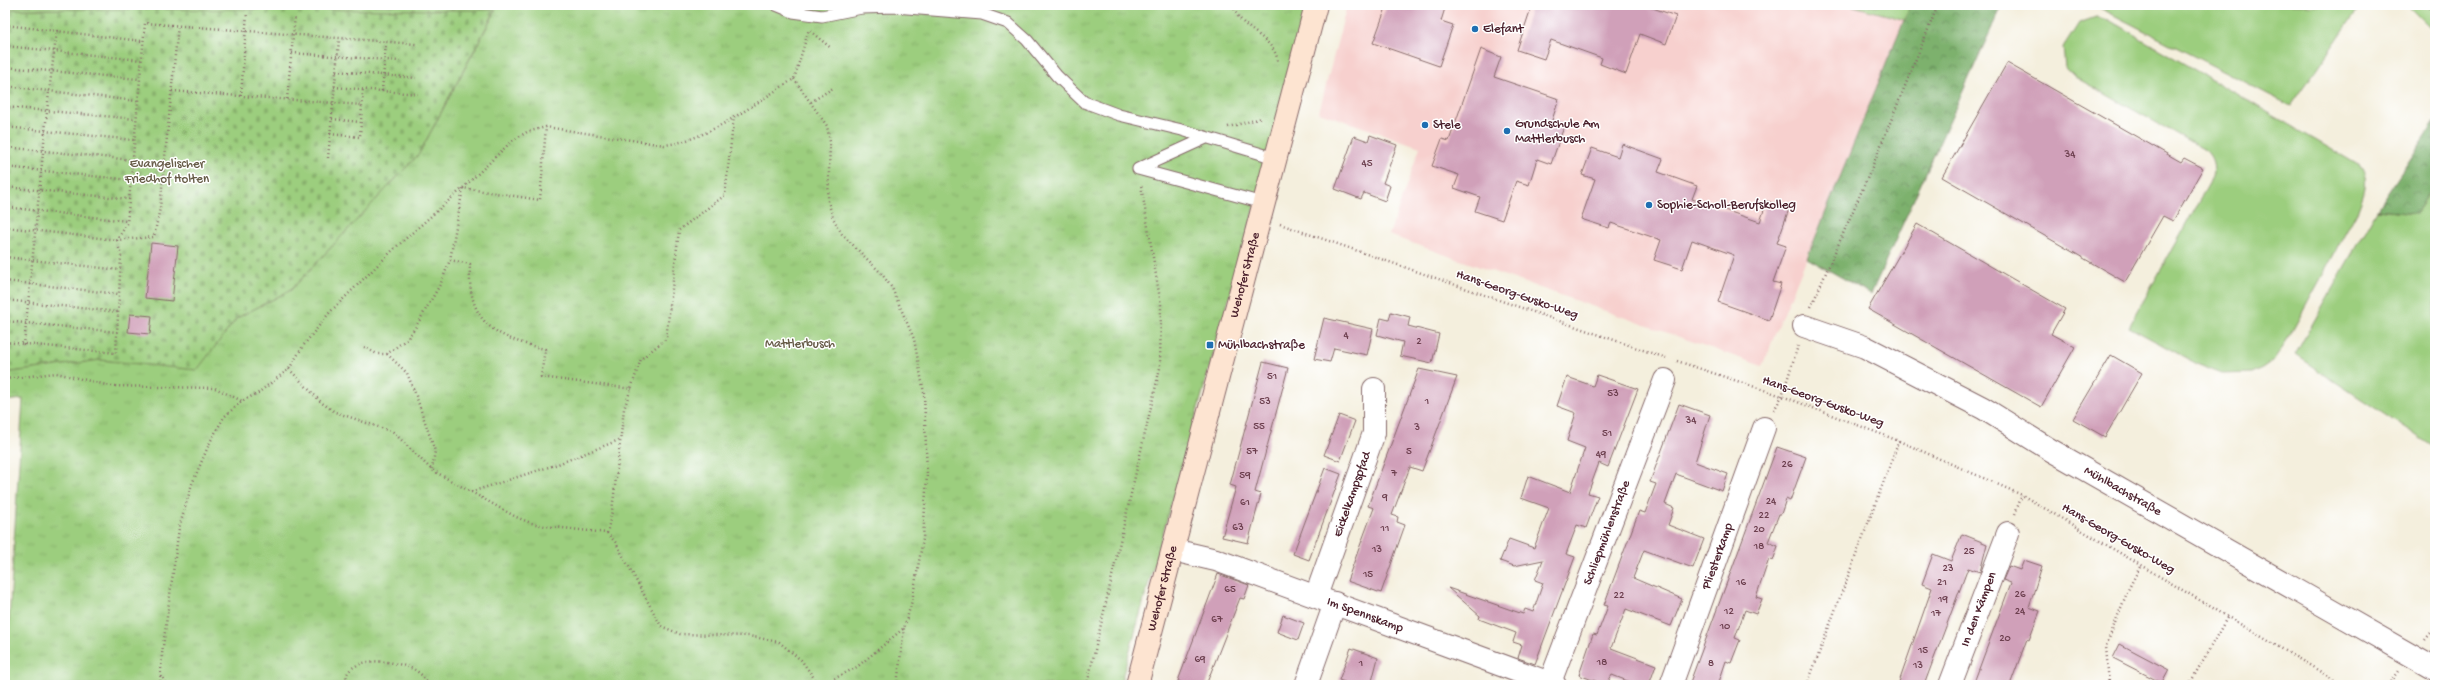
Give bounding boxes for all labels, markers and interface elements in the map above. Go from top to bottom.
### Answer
place label: Elefant [1483,22,1525,37]
marker: Elefant [1470,24,1480,34]
place label: Grundschule Am Mattlerbusch [1515,117,1600,147]
place label: Stele [1433,118,1461,133]
marker: Stele [1420,120,1430,130]
marker: Grundschule Am Mattlerbusch [1502,126,1512,136]
house number: 34 [2064,149,2076,161]
park label: Evangelischer Friedhof Holten [124,157,210,187]
house number: 45 [1362,158,1373,170]
place label: Sophie-Scholl-Berufskolleg [1657,198,1796,213]
marker: Sophie-Scholl-Berufskolleg [1644,200,1654,210]
street label: Wehofer Straße [1227,230,1263,319]
street label: Hans-Georg-Gusko-Weg [1454,267,1580,323]
house number: 4 [1343,330,1349,342]
house number: 2 [1416,336,1422,348]
park label: Mattlerbusch [765,337,835,352]
place label: Mühlbachstraße [1218,338,1305,353]
marker: Mühlbachstraße [1205,340,1215,350]
house number: 51 [1267,371,1277,383]
street label: Hans-Georg-Gusko-Weg [1760,373,1886,431]
house number: 53 [1607,388,1619,400]
house number: 53 [1259,396,1271,408]
house number: 1 [1424,396,1429,408]
house number: 34 [1685,415,1697,427]
house number: 55 [1253,421,1265,433]
house number: 3 [1413,422,1420,434]
house number: 51 [1602,428,1612,440]
house number: 57 [1246,446,1258,458]
house number: 5 [1406,446,1412,458]
street label: Eickelkampspfad [1330,448,1375,539]
house number: 49 [1596,449,1607,461]
house number: 26 [1782,459,1793,471]
street label: Mühlbachstraße [2081,463,2165,519]
house number: 7 [1390,468,1397,480]
house number: 59 [1239,470,1251,482]
street label: Schliepmühlenstraße [1580,478,1634,587]
house number: 9 [1381,492,1388,504]
house number: 24 [1766,496,1777,508]
house number: 61 [1240,497,1250,509]
street label: Hans-Georg-Gusko-Weg [2059,500,2177,578]
house number: 22 [1759,510,1770,522]
street label: Pliesterkamp [1698,520,1737,592]
house number: 63 [1232,522,1244,534]
house number: 11 [1380,523,1389,535]
house number: 20 [1753,524,1765,536]
house number: 18 [1753,541,1764,553]
street label: Wehofer Straße [1144,544,1181,633]
house number: 13 [1371,544,1382,556]
house number: 25 [1963,546,1975,558]
house number: 23 [1942,563,1954,575]
house number: 15 [1362,569,1373,581]
street label: In den Kämpen [1958,569,2000,649]
house number: 16 [1735,577,1746,589]
house number: 21 [1937,577,1947,589]
house number: 65 [1224,584,1236,596]
house number: 26 [2015,589,2026,601]
house number: 22 [1614,590,1625,602]
street label: Im Spennskamp [1325,594,1406,636]
house number: 19 [1937,594,1948,606]
house number: 12 [1723,606,1735,618]
house number: 24 [2015,606,2026,618]
house number: 17 [1930,608,1941,620]
house number: 67 [1211,614,1223,626]
house number: 10 [1719,621,1730,633]
house number: 20 [1999,633,2011,645]
house number: 15 [1917,645,1928,657]
house number: 69 [1194,654,1206,666]
house number: 18 [1596,657,1607,669]
house number: 1 [1358,658,1363,670]
house number: 8 [1708,658,1714,670]
house number: 13 [1912,660,1923,672]

